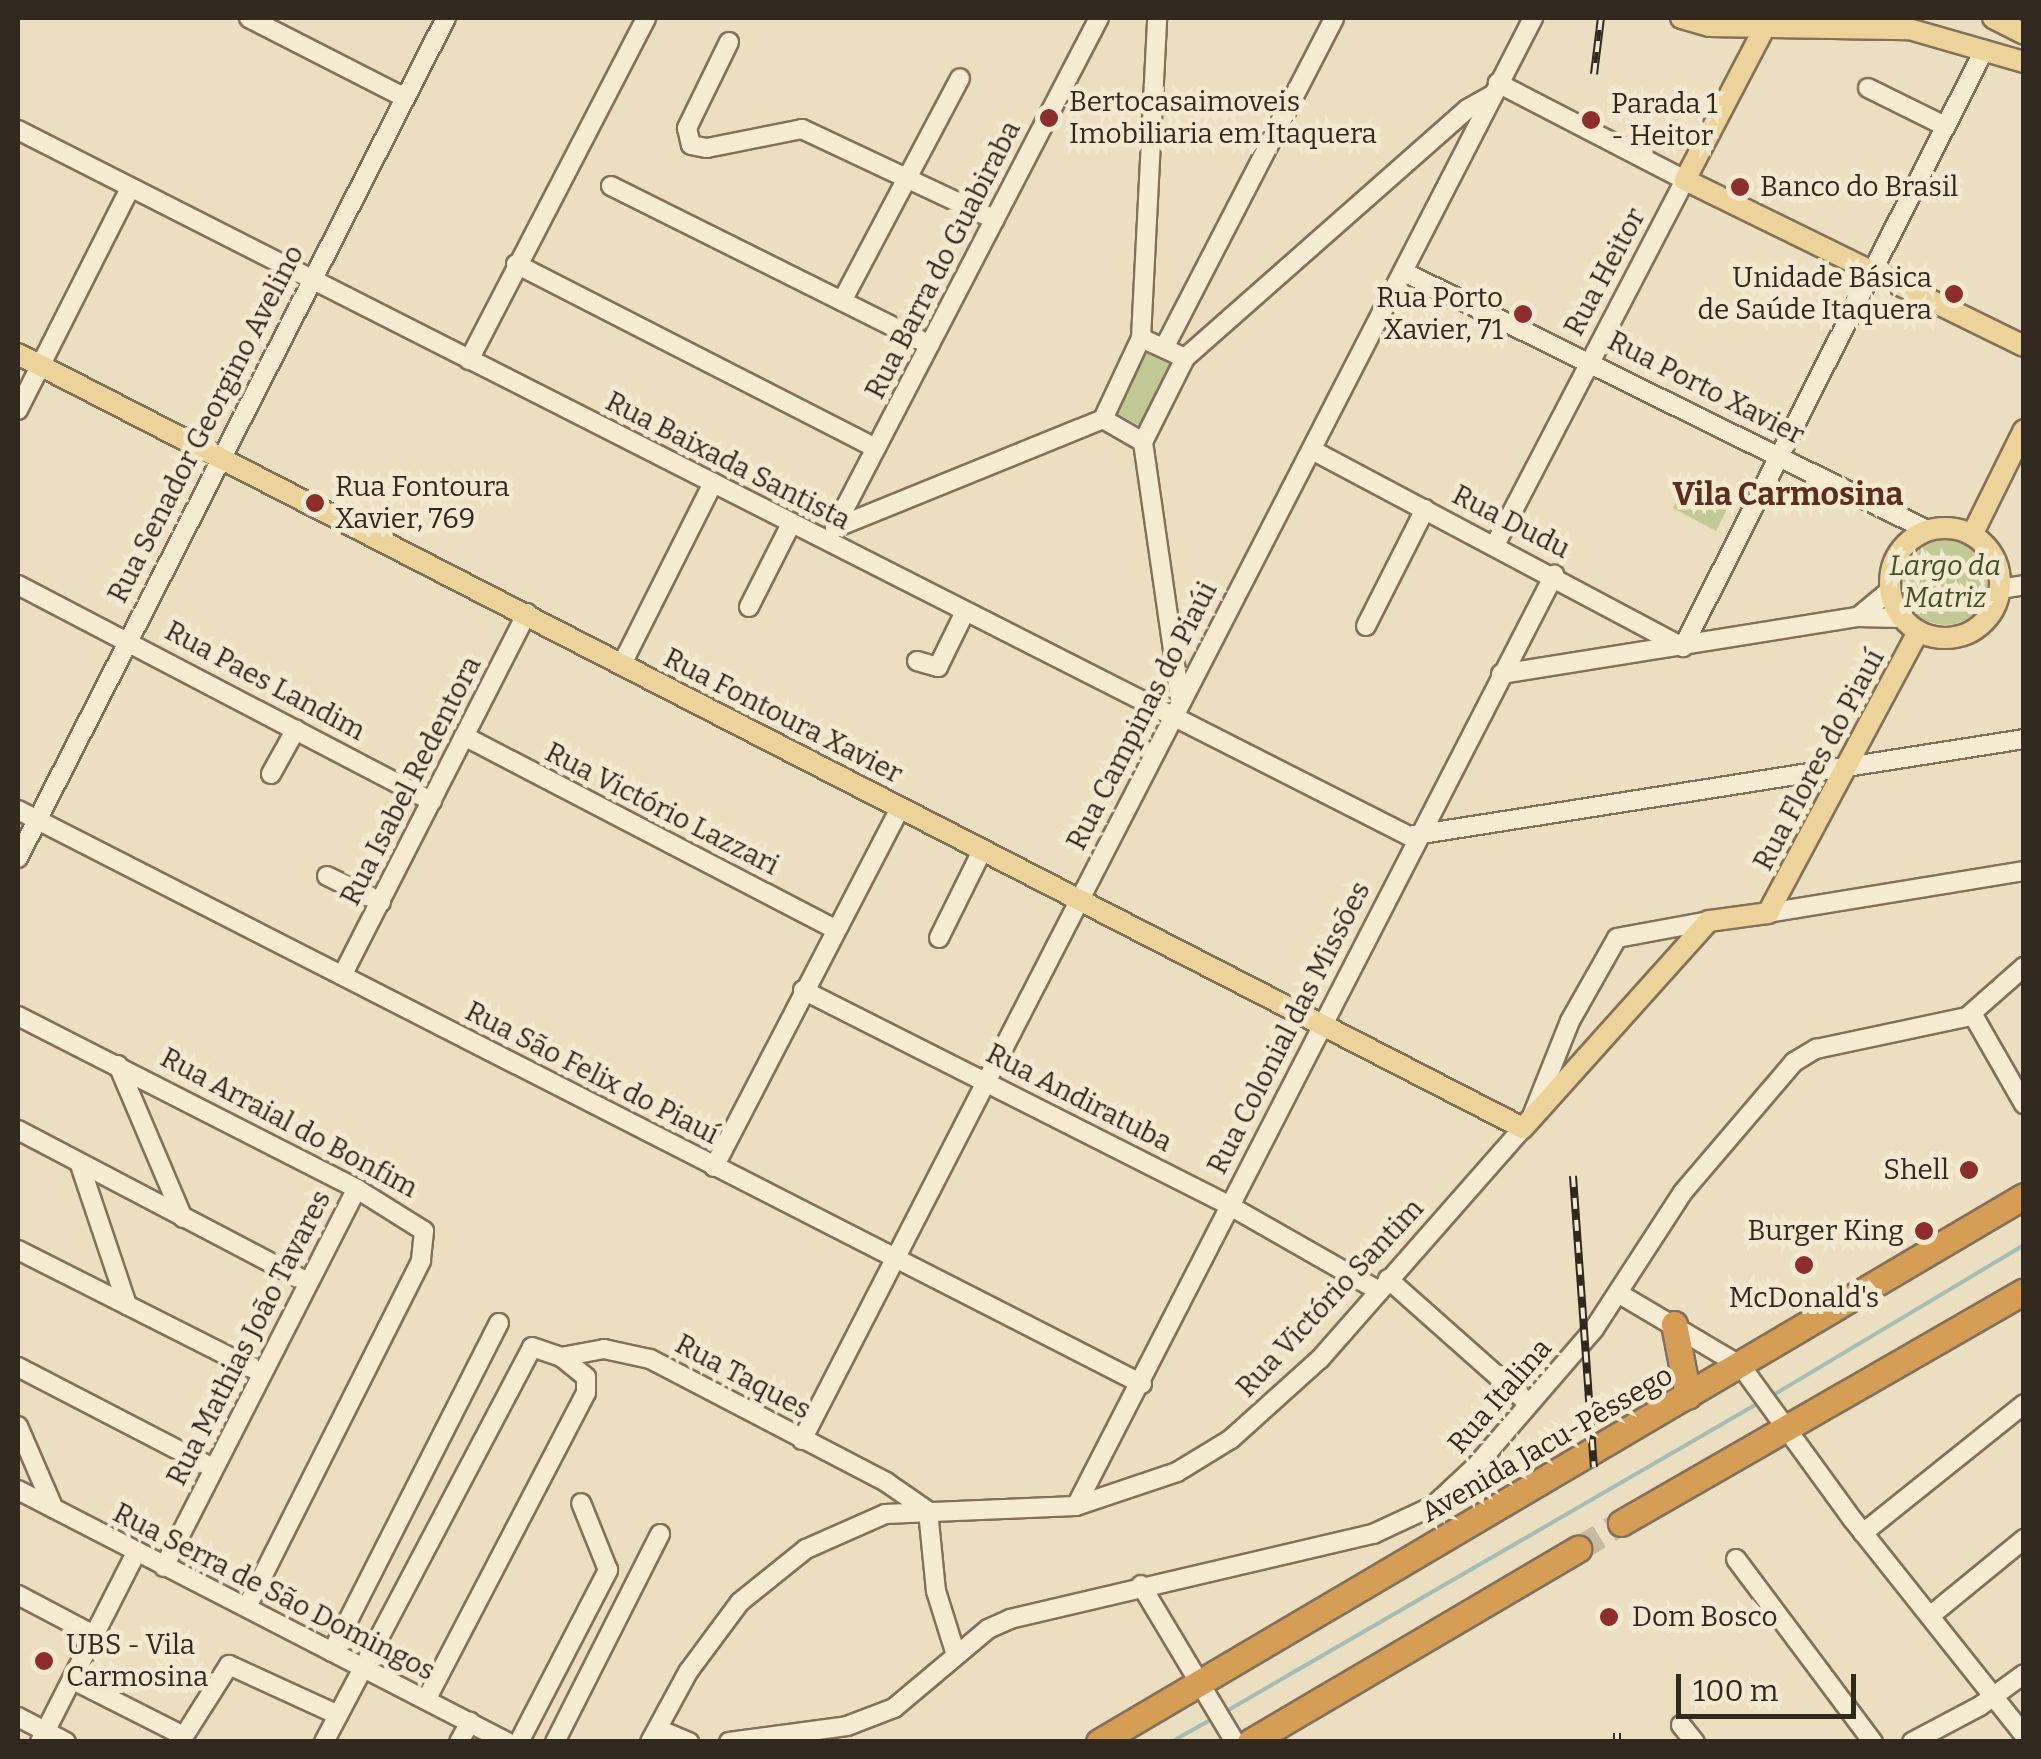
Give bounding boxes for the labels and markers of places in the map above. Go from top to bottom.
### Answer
place label: Bertocasaimoveis Imobiliaria em Itaquera [1069,85,1377,151]
place label: Parada 1 - Heitor [1611,87,1718,153]
marker: Bertocasaimoveis Imobiliaria em Itaquera [1038,107,1060,129]
marker: Parada 1 - Heitor [1580,109,1602,131]
place label: Banco do Brasil [1760,170,1958,204]
marker: Banco do Brasil [1729,176,1751,198]
place label: Unidade Básica de Saúde Itaquera [1697,261,1932,327]
place label: Rua Porto Xavier, 71 [1376,281,1503,347]
marker: Unidade Básica de Saúde Itaquera [1941,281,1967,307]
marker: Rua Porto Xavier, 71 [1512,303,1534,325]
place label: Rua Fontoura Xavier, 769 [335,470,510,536]
marker: Rua Fontoura Xavier, 769 [304,492,326,514]
place label: Shell [1883,1153,1949,1187]
marker: Shell [1958,1159,1980,1181]
place label: Burger King [1748,1214,1904,1248]
marker: Burger King [1913,1220,1935,1242]
marker: McDonald's [1793,1254,1815,1276]
place label: McDonald's [1729,1281,1879,1315]
place label: Dom Bosco [1632,1600,1777,1634]
marker: Dom Bosco [1596,1604,1622,1630]
place label: UBS - Vila Carmosina [66,1628,208,1694]
marker: UBS - Vila Carmosina [31,1648,57,1674]

